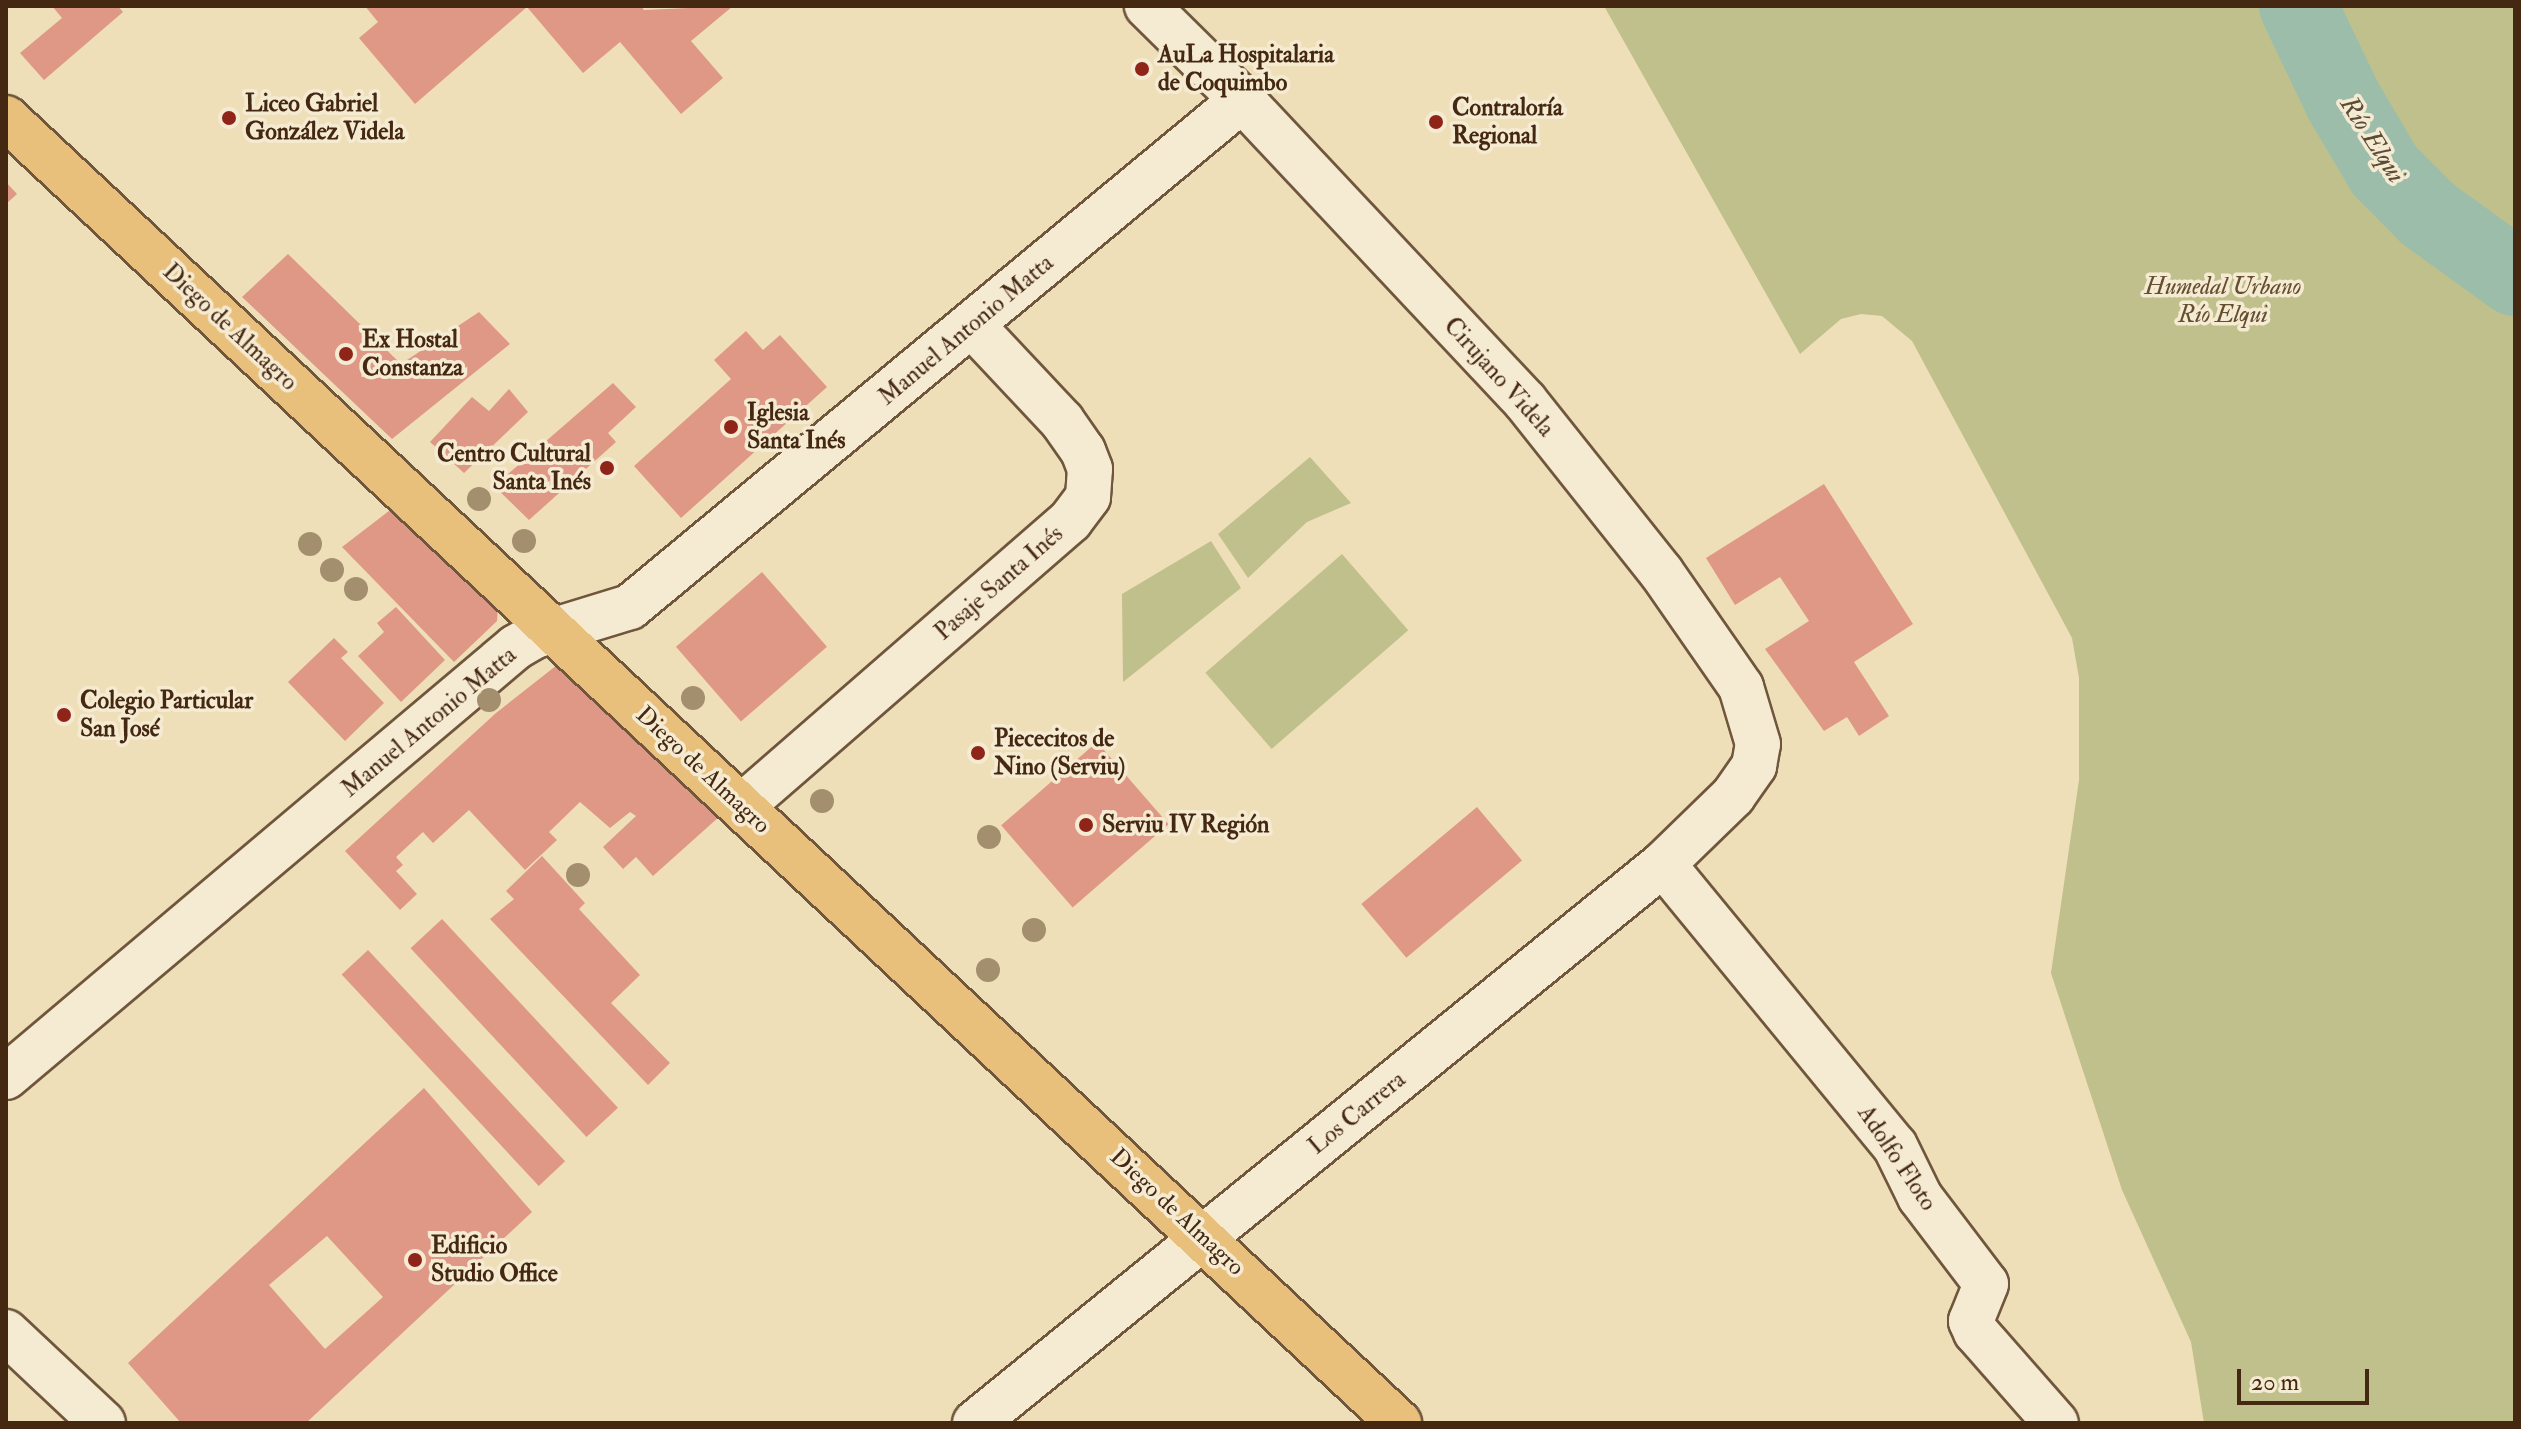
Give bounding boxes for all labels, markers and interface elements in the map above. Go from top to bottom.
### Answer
place label: AuLa Hospitalaria de Coquimbo [1158,41,1334,97]
marker: AuLa Hospitalaria de Coquimbo [1133,60,1151,78]
place label: Liceo Gabriel González Videla [245,90,404,146]
water label: Río Elqui [2333,91,2411,189]
place label: Contraloría Regional [1452,94,1563,150]
marker: Liceo Gabriel González Videla [220,109,238,127]
marker: Contraloría Regional [1427,113,1445,131]
street label: Manuel Antonio Matta [873,249,1059,411]
street label: Diego de Almagro [157,257,303,397]
park label: Humedal Urbano Río Elqui [2145,273,2301,329]
street label: Cirujano Videla [1438,311,1560,443]
place label: Ex Hostal Constanza [362,326,463,382]
marker: Ex Hostal Constanza [337,345,355,363]
place label: Iglesia Santa Inés [747,399,845,455]
marker: Iglesia Santa Inés [722,418,740,436]
place label: Centro Cultural Santa Inés [437,440,591,496]
marker: Centro Cultural Santa Inés [598,459,616,477]
street label: Pasaje Santa Inés [929,519,1069,647]
street label: Manuel Antonio Matta [336,641,522,803]
place label: Colegio Particular San José [80,687,253,743]
street label: Diego de Almagro [630,700,776,840]
marker: Colegio Particular San José [55,706,73,724]
place label: Piececitos de Nino (Serviu) [994,725,1125,781]
marker: Piececitos de Nino (Serviu) [969,744,987,762]
place label: Serviu IV Región [1102,811,1269,839]
marker: Serviu IV Región [1077,816,1095,834]
street label: Los Carrera [1303,1065,1411,1161]
street label: Adolfo Floto [1851,1100,1943,1216]
street label: Diego de Almagro [1104,1142,1250,1282]
place label: Edificio Studio Office [431,1232,558,1288]
marker: Edificio Studio Office [406,1251,424,1269]
scale bar [2241,1353,2373,1403]
text: 20 m [2251,1367,2299,1398]

